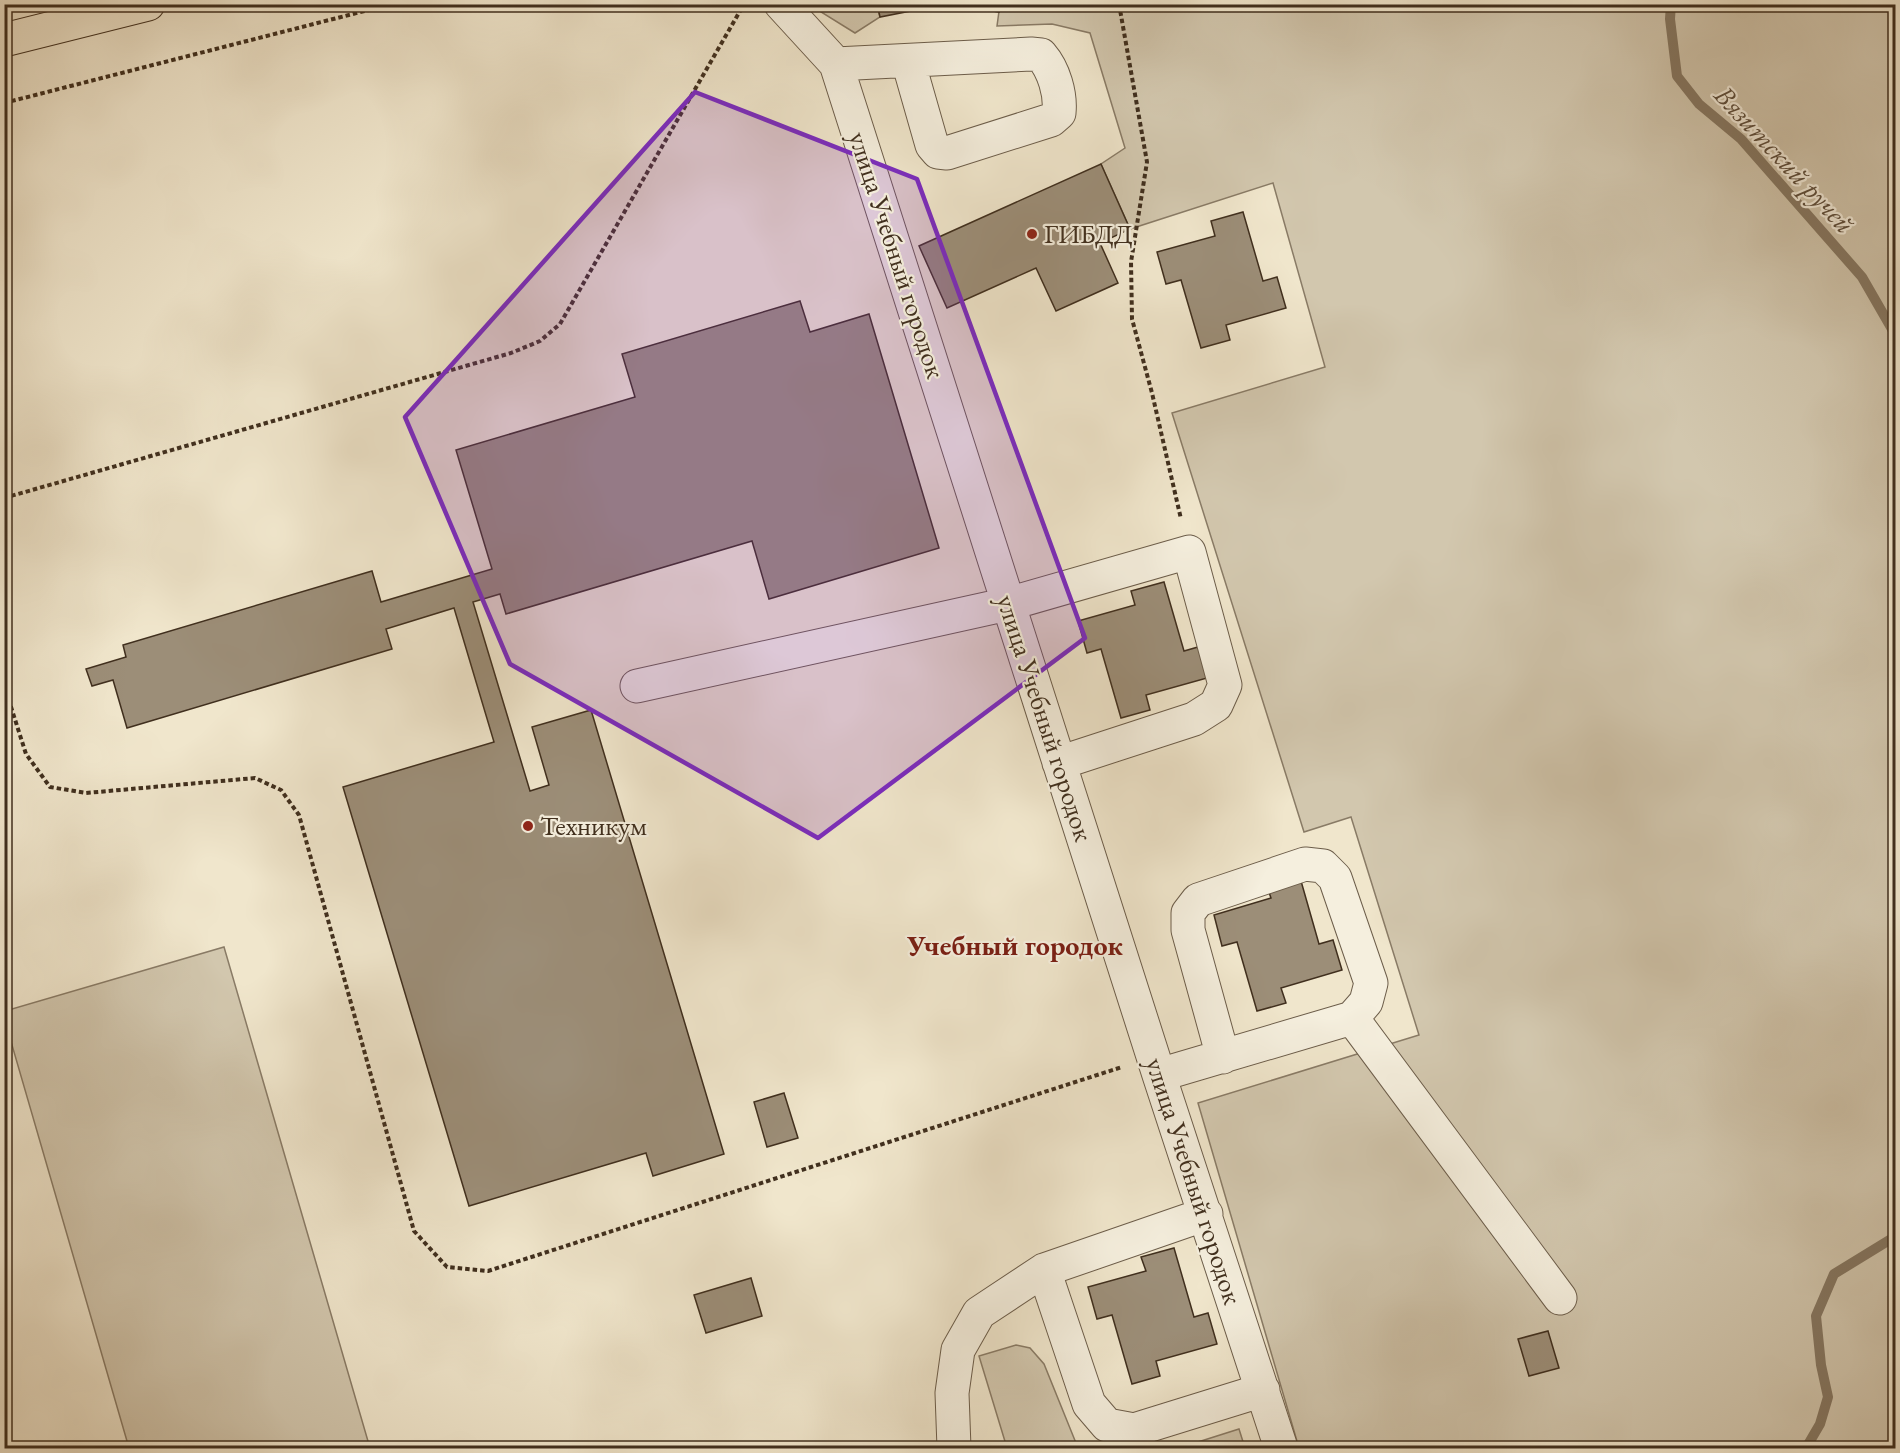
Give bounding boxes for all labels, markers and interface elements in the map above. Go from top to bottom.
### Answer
water label: Вязитский ручей [1706,76,1863,241]
street label: улица Учебный городок [841,127,954,383]
place label: ГИБДД [1044,216,1133,251]
marker: ГИБДД [1025,227,1039,241]
street label: улица Учебный городок [989,590,1102,846]
place label: Техникум [540,808,647,843]
marker: Техникум [521,819,535,833]
district label: Учебный городок [906,927,1124,963]
street label: улица Учебный городок [1138,1053,1251,1309]

